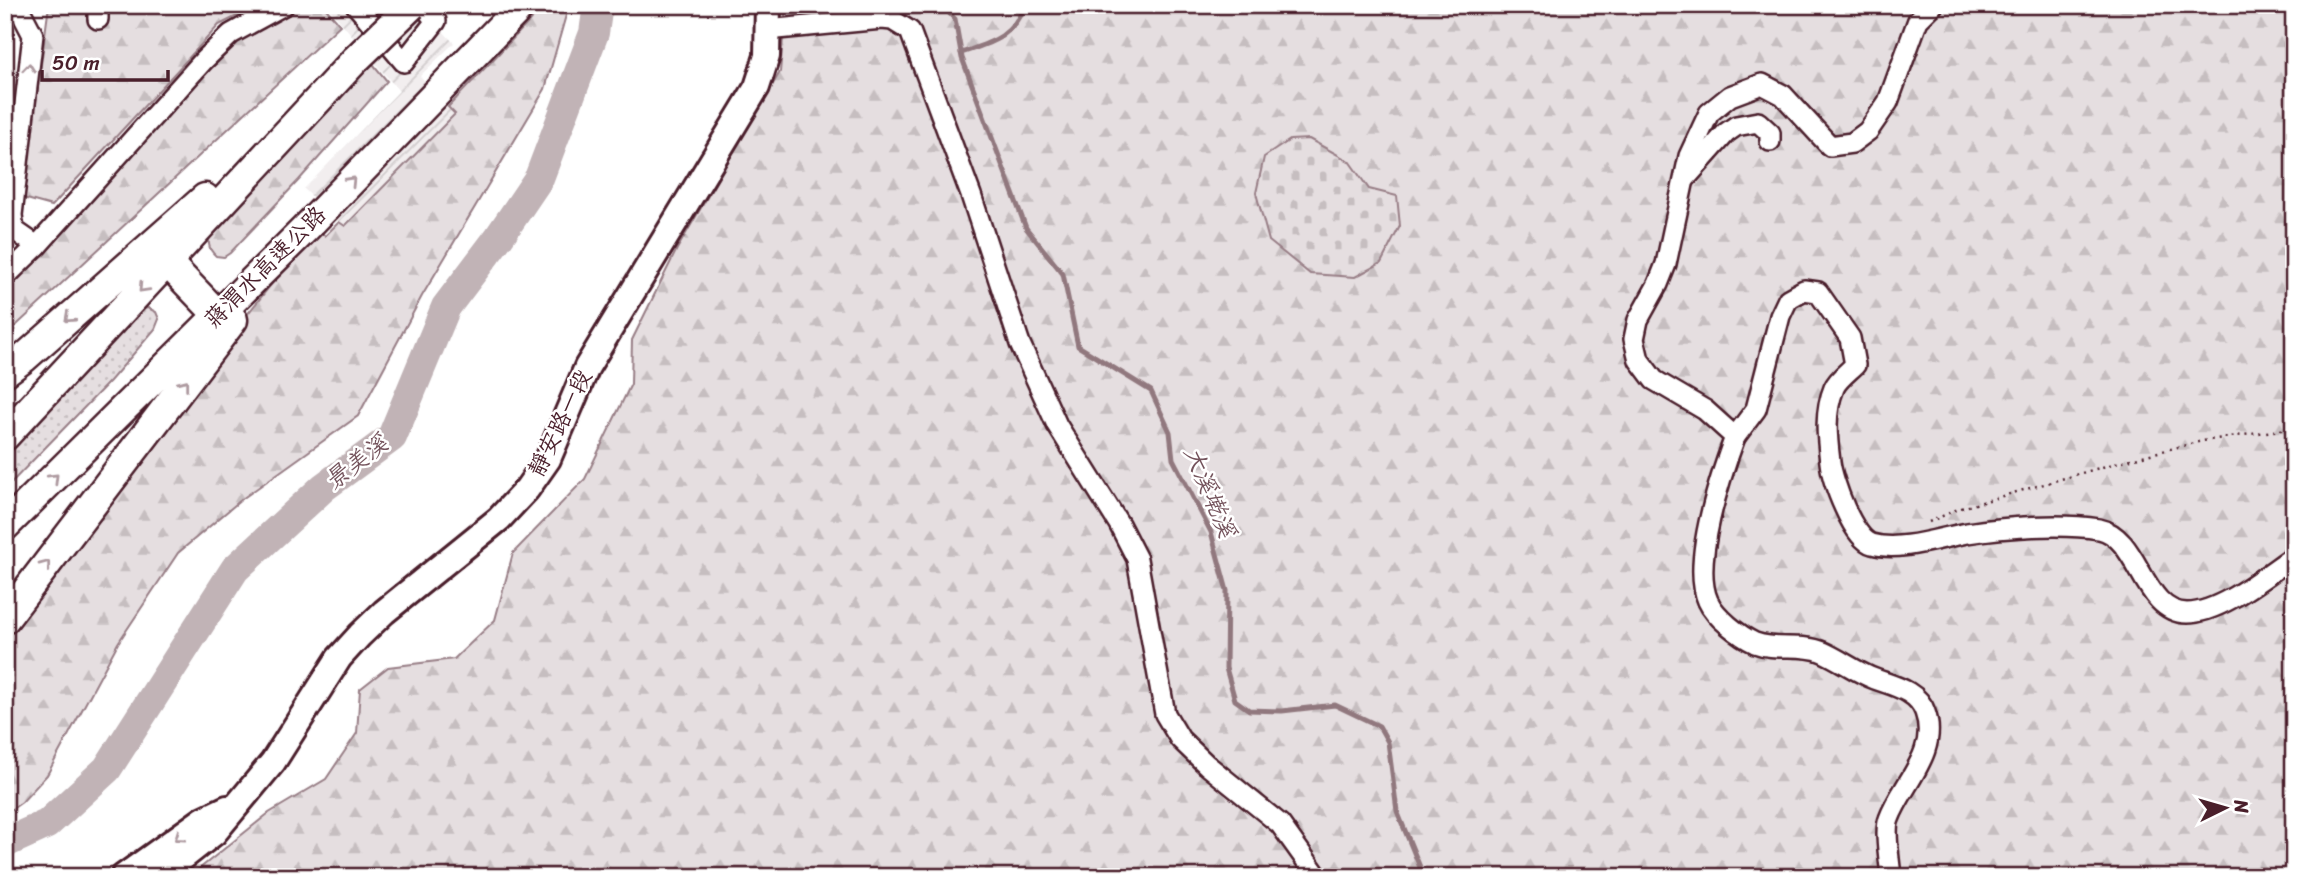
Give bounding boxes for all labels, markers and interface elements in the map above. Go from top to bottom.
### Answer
scale bar [42,38,168,82]
text: 50 m [52,44,100,82]
one-way arrow [21,62,36,73]
one-way arrow [343,176,356,189]
street label: 蔣渭水高速公路 [194,196,336,338]
one-way arrow [138,280,151,293]
one-way arrow [64,310,77,323]
street label: 靜安路一段 [516,362,604,484]
one-way arrow [175,379,188,391]
water label: 景美溪 [315,422,399,501]
water label: 大溪墘溪 [1172,440,1249,546]
one-way arrow [45,473,58,486]
one-way arrow [38,560,51,573]
north arrow [2190,774,2260,844]
text: N [2224,798,2259,815]
one-way arrow [174,829,187,842]

